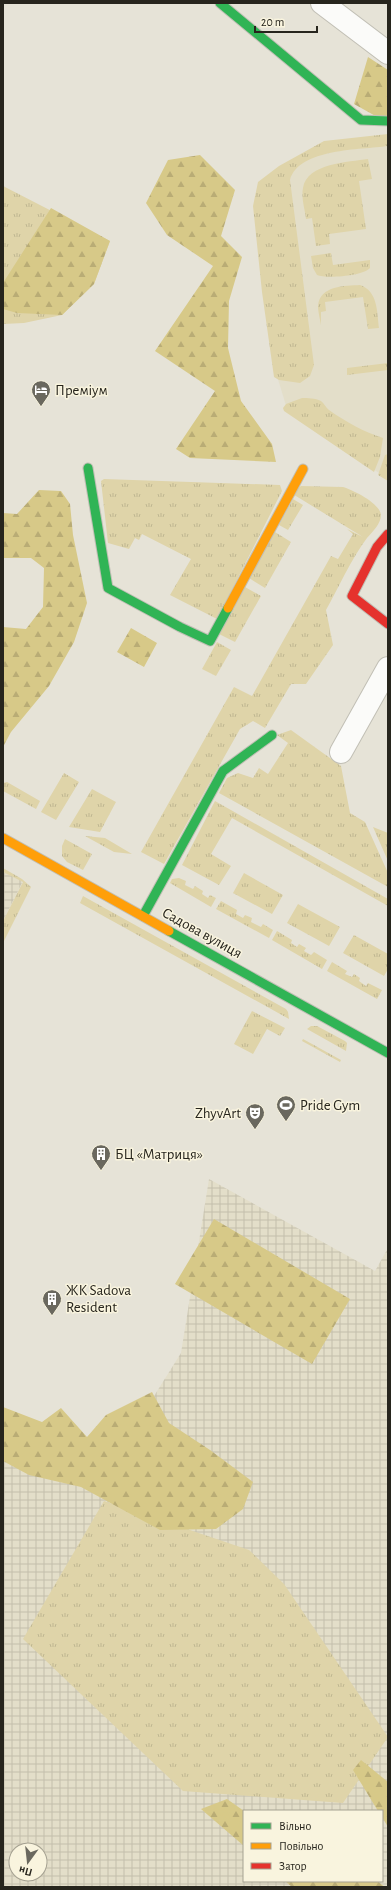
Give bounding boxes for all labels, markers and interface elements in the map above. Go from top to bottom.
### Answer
scale bar [255,8,317,34]
text: 20 m [261,16,284,28]
hotel icon: Преміум [30,379,52,407]
place label: Преміум [55,383,108,398]
street label: Садова вулиця [159,905,245,961]
sports icon: Pride Gym [275,1094,297,1122]
place label: Pride Gym [300,1098,360,1113]
theatre icon: ZhyvArt [244,1102,266,1130]
place label: ZhyvArt [195,1106,241,1121]
building icon: БЦ «Матриця» [90,1143,112,1171]
place label: БЦ «Матриця» [115,1147,203,1162]
place label: ЖК Sadova Resident [66,1283,131,1315]
building icon: ЖК Sadova Resident [41,1288,63,1316]
legend [243,1810,383,1882]
text: Вільно [279,1820,311,1832]
text: Повільно [279,1840,324,1852]
north arrow [8,1842,48,1882]
text: Затор [279,1860,307,1872]
text: Пн [18,1864,33,1878]

